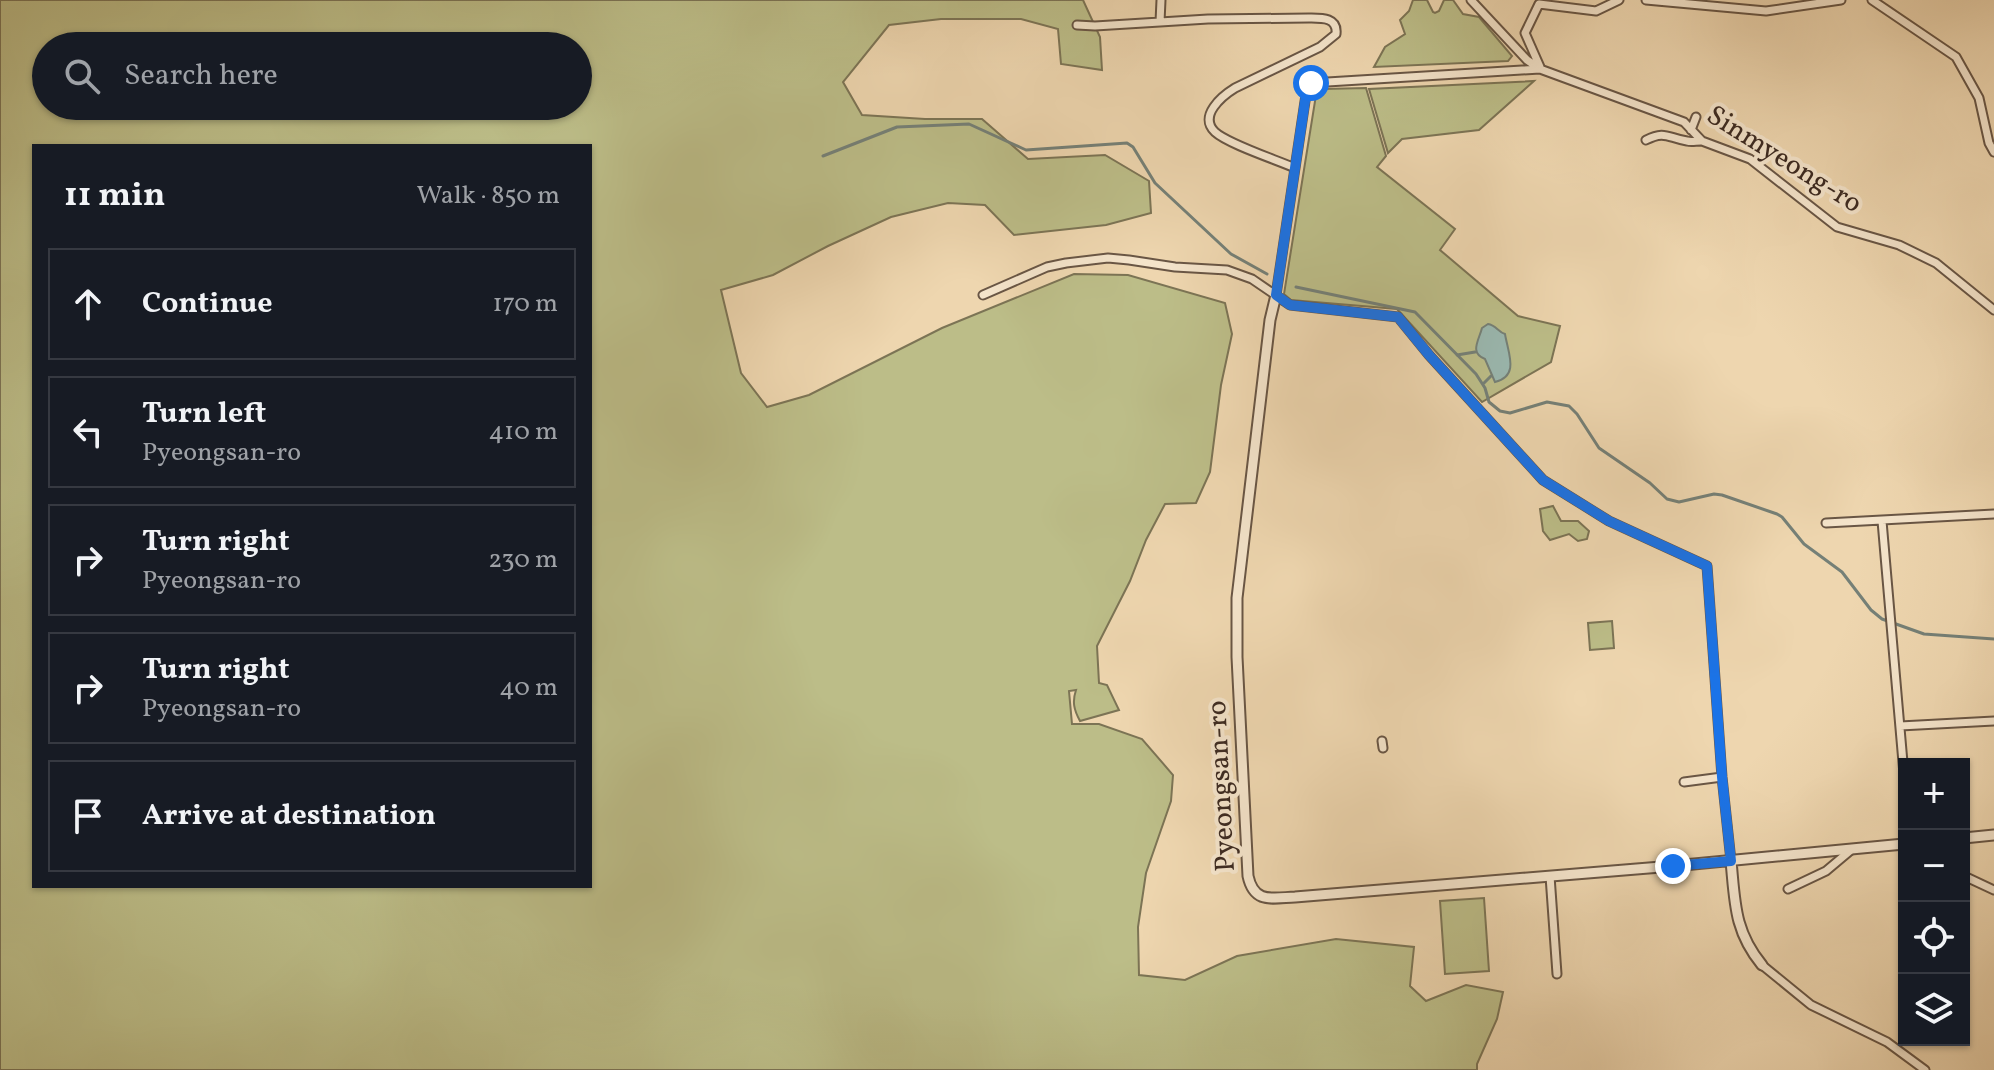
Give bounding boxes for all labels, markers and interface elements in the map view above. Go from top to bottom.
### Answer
search box [32,32,592,120]
icon: search [60,54,104,98]
text: Search here [124,55,278,97]
route start [1293,65,1329,101]
street label: Sinmyeong-ro [1699,97,1869,223]
text: 11 min [64,173,165,220]
text: Walk · 850 m [417,178,560,214]
icon: ahead [66,282,110,326]
text: Continue [142,283,273,325]
text: 170 m [493,286,558,322]
text: Turn left [142,393,266,435]
icon: left [66,410,110,454]
text: 410 m [489,414,558,450]
text: Pyeongsan-ro [142,435,301,471]
text: Turn right [142,521,290,563]
icon: right [66,538,110,582]
text: 230 m [488,542,558,578]
text: Pyeongsan-ro [142,563,301,599]
text: Turn right [142,649,290,691]
icon: right [66,666,110,710]
text: 40 m [499,670,558,706]
text: Pyeongsan-ro [142,691,301,727]
street label: Pyeongsan-ro [1198,699,1246,873]
map controls [1898,758,1970,1046]
button: + [1898,758,1970,830]
icon: arrive [66,794,110,838]
text: Arrive at destination [142,795,436,837]
button: − [1898,830,1970,902]
route end [1655,848,1691,884]
button: locate [1898,902,1970,974]
button: layers [1898,974,1970,1046]

